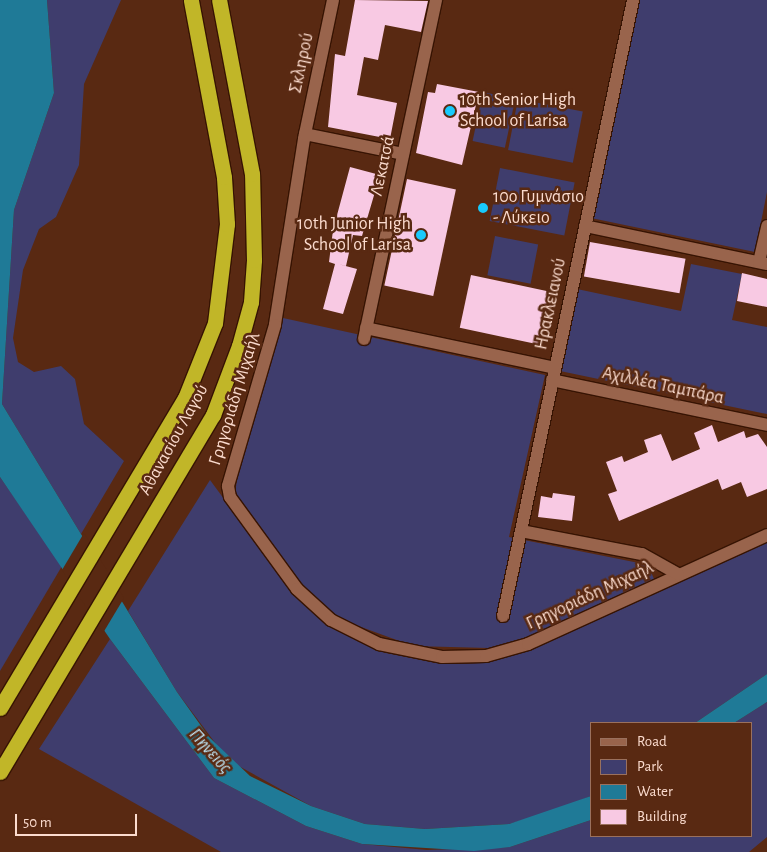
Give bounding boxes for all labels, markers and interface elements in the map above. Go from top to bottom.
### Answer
street label: Σκληρού [285,31,319,95]
place label: 10th Senior High School of Larisa [460,90,576,132]
marker: 10th Senior High School of Larisa [444,105,456,117]
street label: Λεκατσά [366,134,400,198]
place label: 10ο Γυμνάσιο - Λύκειο [493,187,584,230]
marker: 10ο Γυμνάσιο - Λύκειο [477,202,489,214]
place label: 10th Junior High School of Larisa [297,214,411,256]
marker: 10th Junior High School of Larisa [415,229,427,241]
street label: Ηρακλειανού [531,256,571,352]
street label: Γρηγοριάδη Μιχαήλ [205,330,265,468]
street label: Αχιλλέα Ταμπάρα [600,363,726,409]
street label: Αθανασίου Λαγού [135,381,213,499]
street label: Γρηγοριάδη Μιχαήλ [523,557,657,635]
legend [590,722,752,837]
water label: Πηνειός [184,724,236,778]
text: Road [637,734,667,749]
text: Park [637,759,663,774]
text: Water [637,784,673,799]
scale bar [18,804,140,836]
text: Building [637,809,687,824]
text: 50 m [23,815,52,830]

